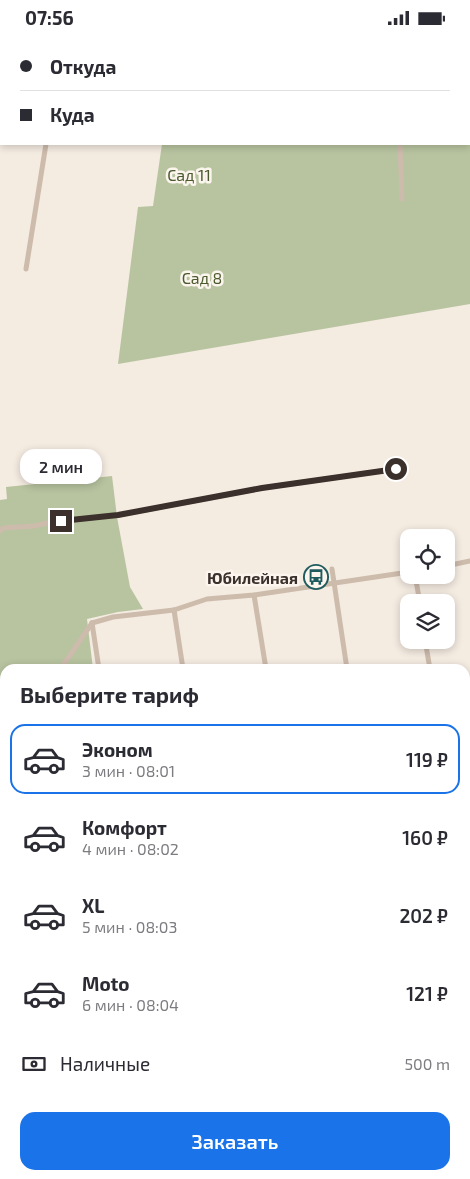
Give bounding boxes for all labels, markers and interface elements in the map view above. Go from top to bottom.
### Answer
text: 07:56 [25,6,74,29]
text: Откуда [50,55,116,78]
text: Куда [50,103,95,126]
park label: Сад 11 [167,165,211,184]
park label: Сад 8 [182,268,222,287]
callout: 2 мин [20,449,102,483]
text: 2 мин [39,457,83,476]
route start [385,458,407,480]
route end [50,510,72,532]
map controls [400,529,455,649]
button: locate [400,529,455,584]
bus stop icon: Юбилейная [303,564,329,590]
place label: Юбилейная [207,568,298,587]
button: layers [400,594,455,649]
text: Выберите тариф [20,681,199,707]
icon: car [22,737,67,782]
text: Эконом [82,738,153,761]
text: 119 ₽ [406,748,448,771]
text: 3 мин · 08:01 [82,761,175,780]
icon: car [22,815,67,860]
text: Комфорт [82,816,167,839]
text: 160 ₽ [402,826,448,849]
text: 4 мин · 08:02 [82,839,179,858]
icon: car [22,893,67,938]
text: XL [82,894,104,917]
text: 202 ₽ [399,904,448,927]
text: 5 мин · 08:03 [82,917,177,936]
icon: car [22,971,67,1016]
text: Moto [82,972,130,995]
text: 121 ₽ [406,982,448,1005]
text: 6 мин · 08:04 [82,995,179,1014]
icon: cash [20,1050,48,1078]
text: Наличные [60,1052,150,1075]
text: 500 m [405,1054,450,1073]
button: Заказать [20,1112,450,1170]

